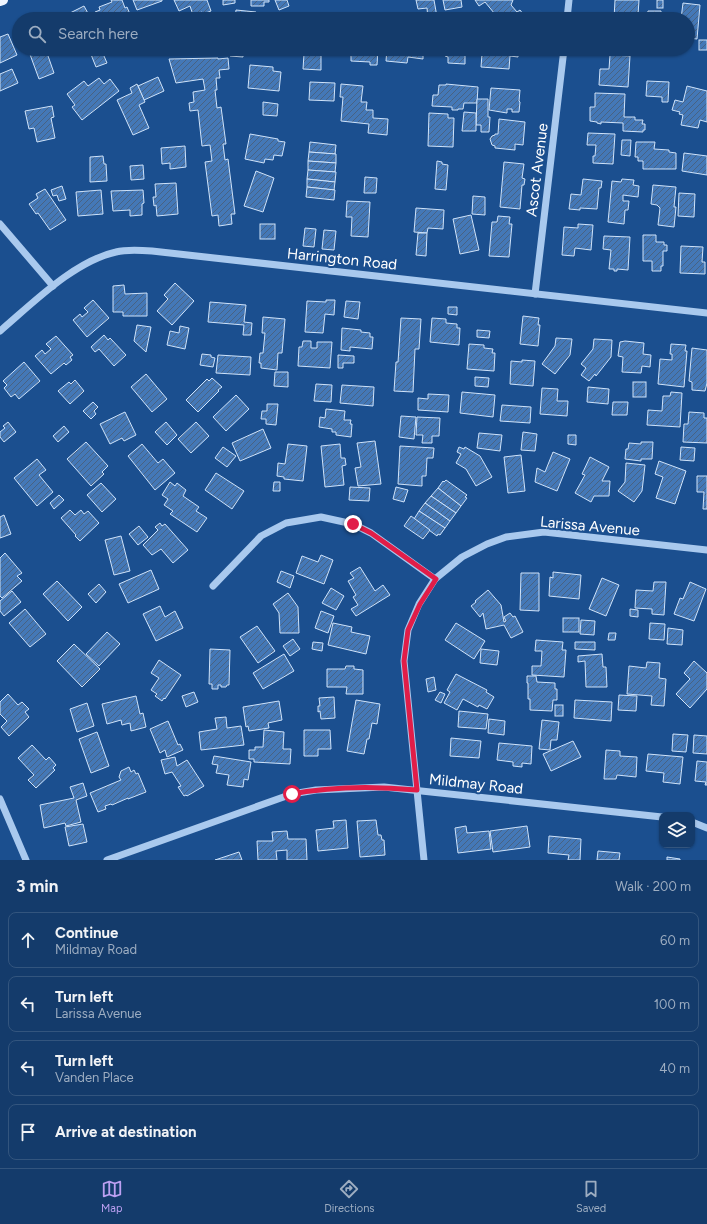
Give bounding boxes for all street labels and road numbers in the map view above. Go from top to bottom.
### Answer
street label: Ascot Avenue [522,122,552,218]
street label: Harrington Road [286,244,398,274]
street label: Larissa Avenue [539,513,641,539]
street label: Mildmay Road [428,770,524,798]

